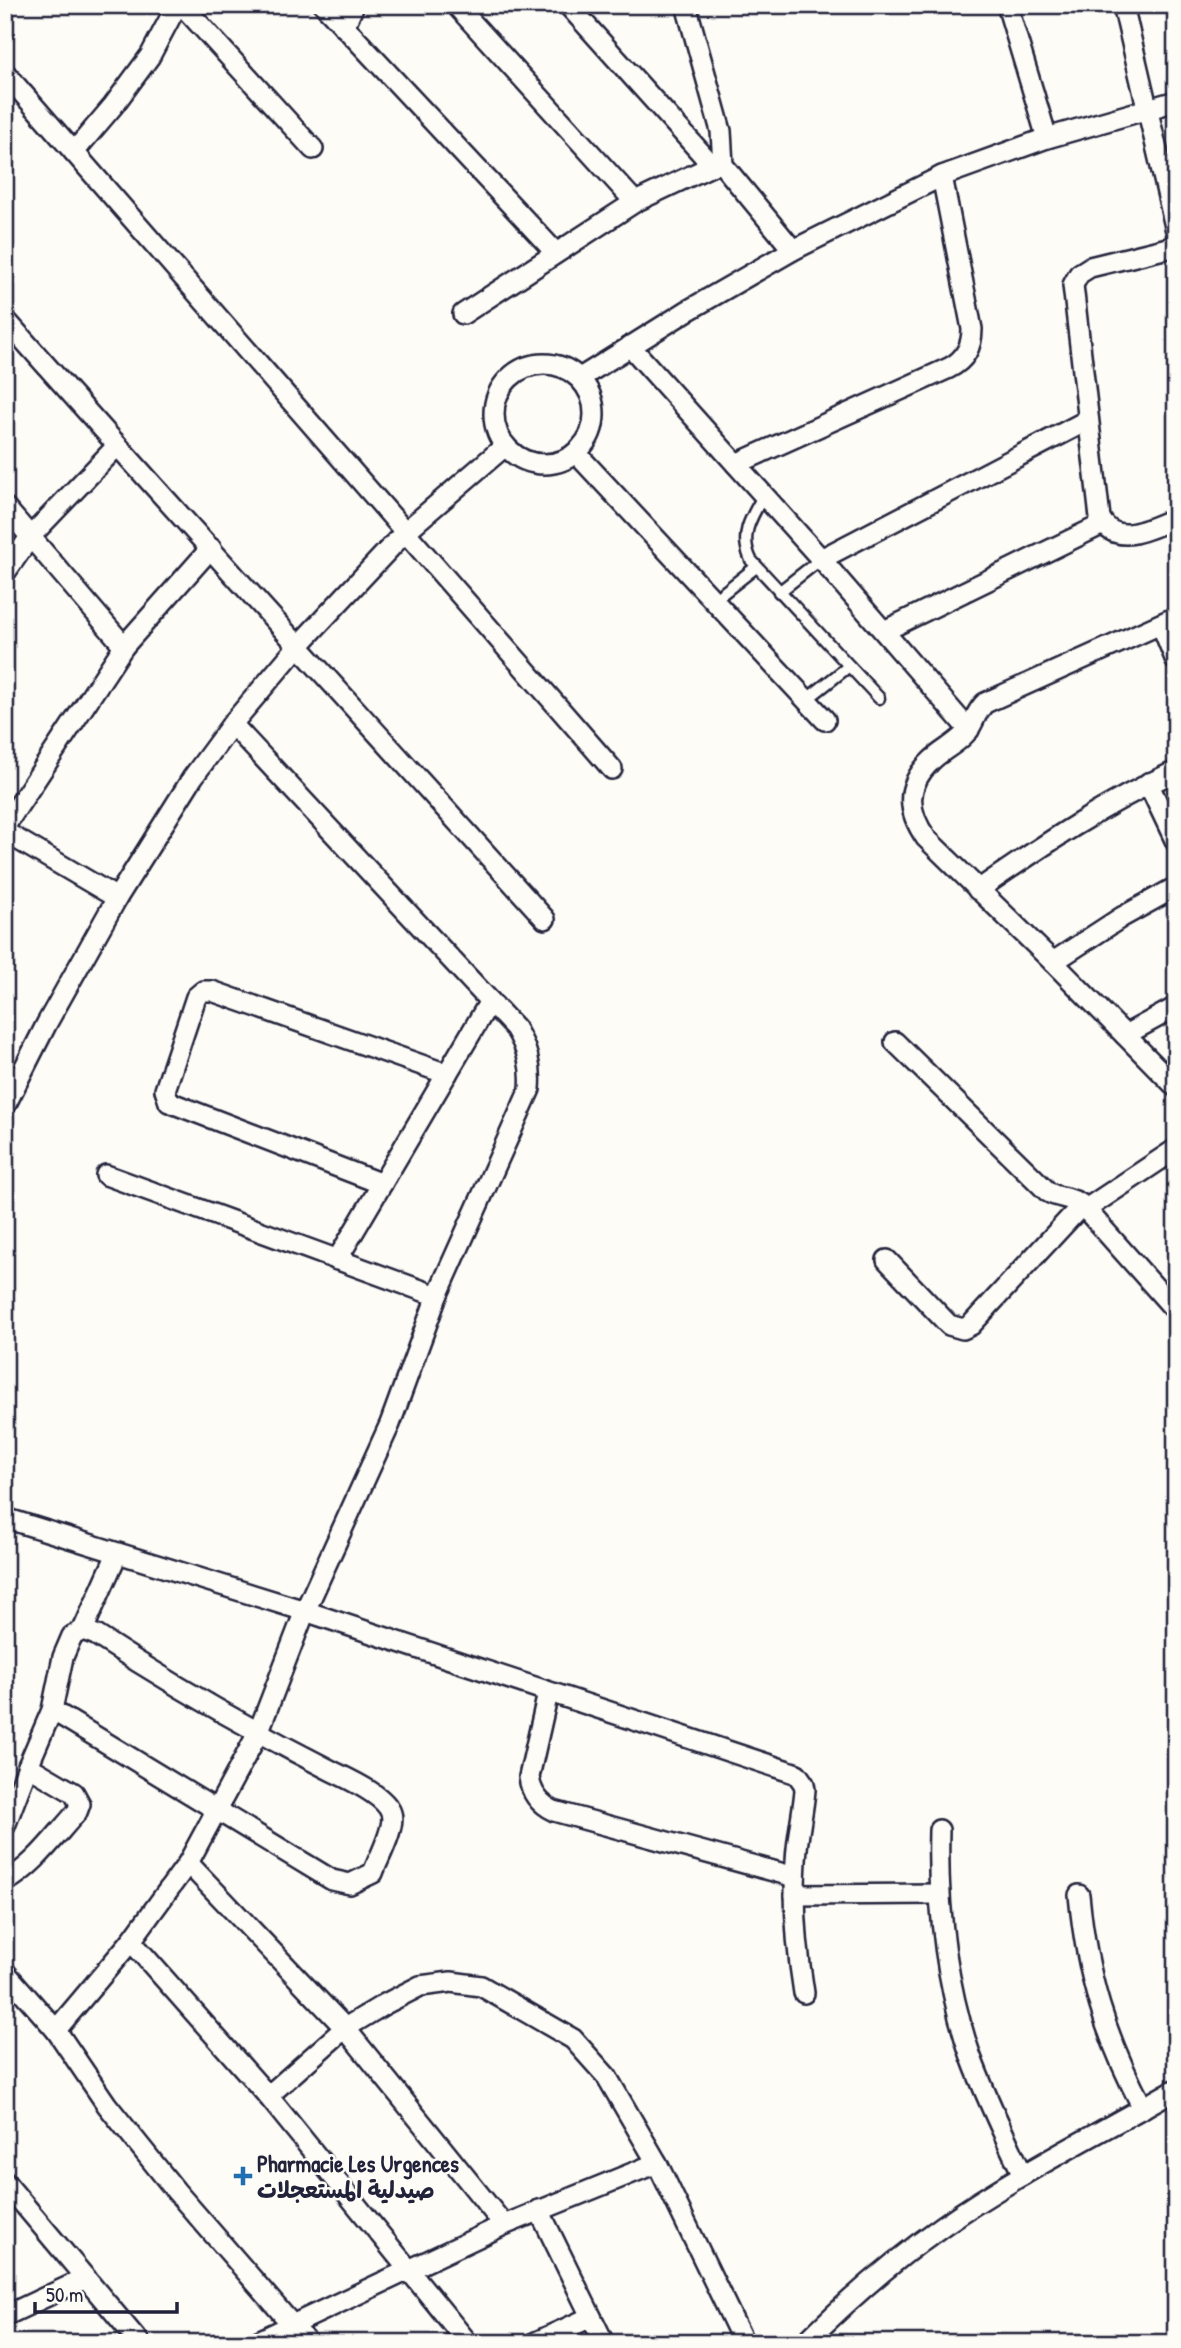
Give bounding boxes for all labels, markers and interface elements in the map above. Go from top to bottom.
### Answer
place label: Pharmacie Les Urgences صيدلية المستعجلات [257,2148,459,2205]
marker: Pharmacie Les Urgences صيدلية المستعجلات [235,2168,251,2184]
scale bar [35,2271,177,2315]
text: 50 m [46,2280,83,2309]

